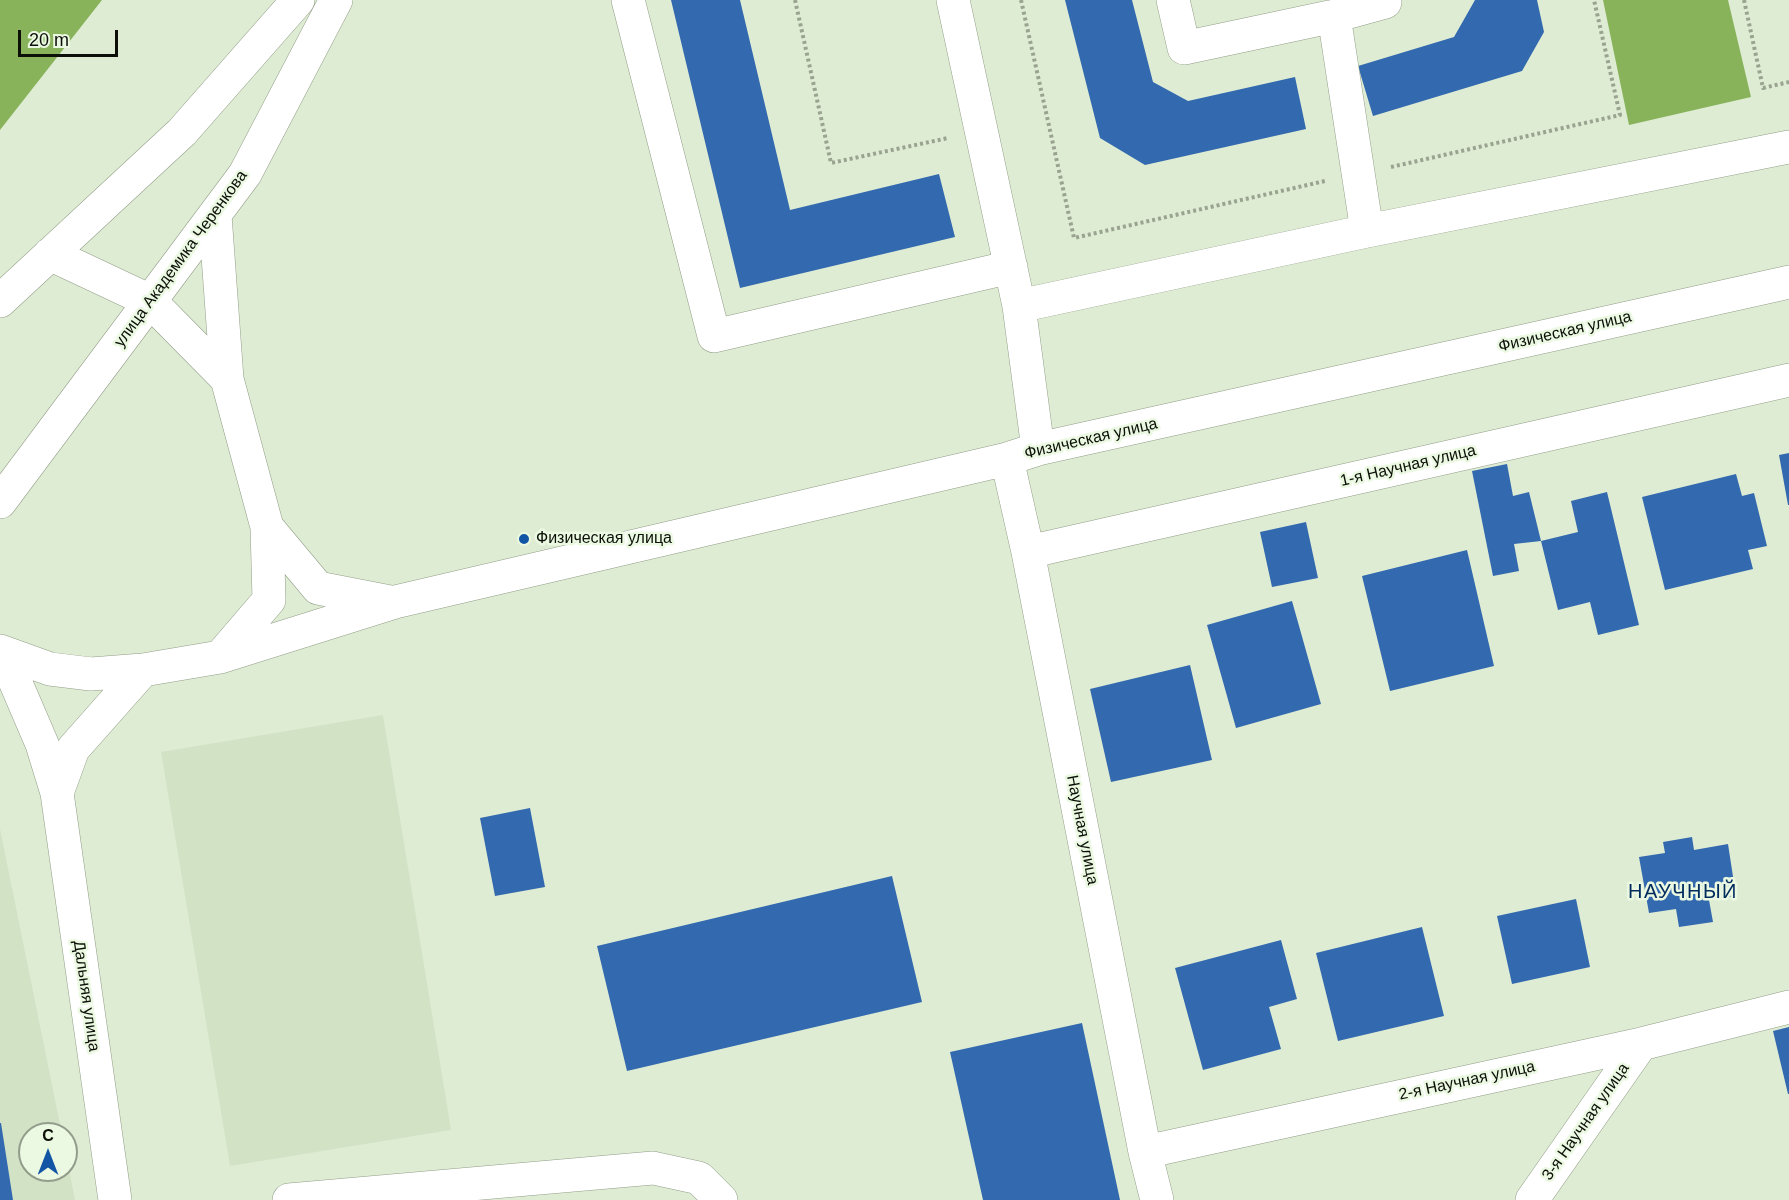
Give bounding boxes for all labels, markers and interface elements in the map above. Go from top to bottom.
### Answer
scale bar [21,18,122,56]
text: 20 m [29,30,69,50]
street label: улица Академика Черенкова [110,167,252,351]
street label: Физическая улица [1497,307,1633,357]
street label: Физическая улица [1023,414,1159,464]
street label: 1-я Научная улица [1338,441,1478,491]
place label: Физическая улица [536,529,672,549]
marker: Физическая улица [517,532,531,546]
street label: Научная улица [1062,773,1102,887]
district label: НАУЧНЫЙ [1628,880,1738,904]
street label: Дальняя улица [69,939,103,1053]
street label: 2-я Научная улица [1397,1057,1537,1105]
street label: 3-я Научная улица [1538,1060,1634,1184]
north arrow [18,1122,78,1182]
text: С [42,1127,54,1144]

